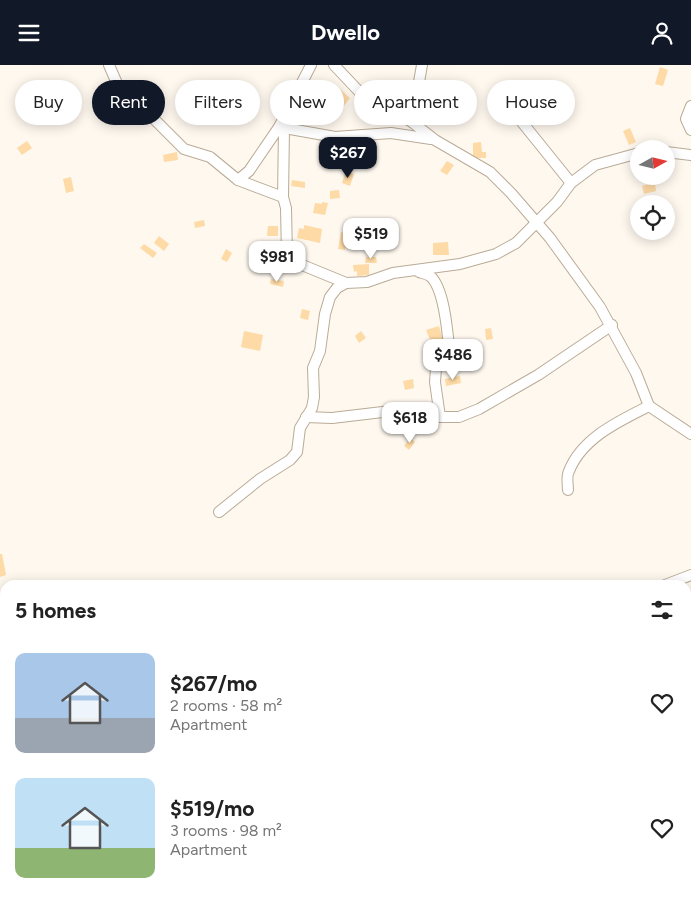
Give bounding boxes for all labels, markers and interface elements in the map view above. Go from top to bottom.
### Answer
icon: menu [15,19,43,47]
text: Dwello [311,19,380,46]
icon: person [648,19,676,47]
chip: Buy [15,80,82,125]
chip: Rent [92,80,165,125]
chip: Filters [175,80,260,125]
chip: New [270,80,344,125]
chip: Apartment [354,80,477,125]
chip: House [487,80,575,125]
pin: $267 [318,137,378,179]
north arrow [630,140,675,185]
map controls [630,140,675,240]
text: $267 [330,143,366,162]
button: locate [630,195,675,240]
pin: $519 [341,217,401,260]
text: $519 [354,224,388,243]
pin: $981 [247,241,307,283]
text: $981 [260,247,294,266]
pin: $486 [423,339,483,381]
text: $486 [434,345,472,364]
pin: $618 [380,401,440,444]
text: $618 [393,408,427,427]
icon: filters [648,596,676,624]
text: 5 homes [15,598,96,623]
text: $267/mo [170,671,257,696]
icon: home [55,673,115,733]
icon: heart [648,689,676,717]
text: 2 rooms · 58 m² [170,696,282,715]
text: Apartment [170,715,247,734]
text: $519/mo [170,796,254,821]
icon: home [55,798,115,858]
icon: heart [648,814,676,842]
text: 3 rooms · 98 m² [170,821,282,840]
text: Apartment [170,840,247,859]

